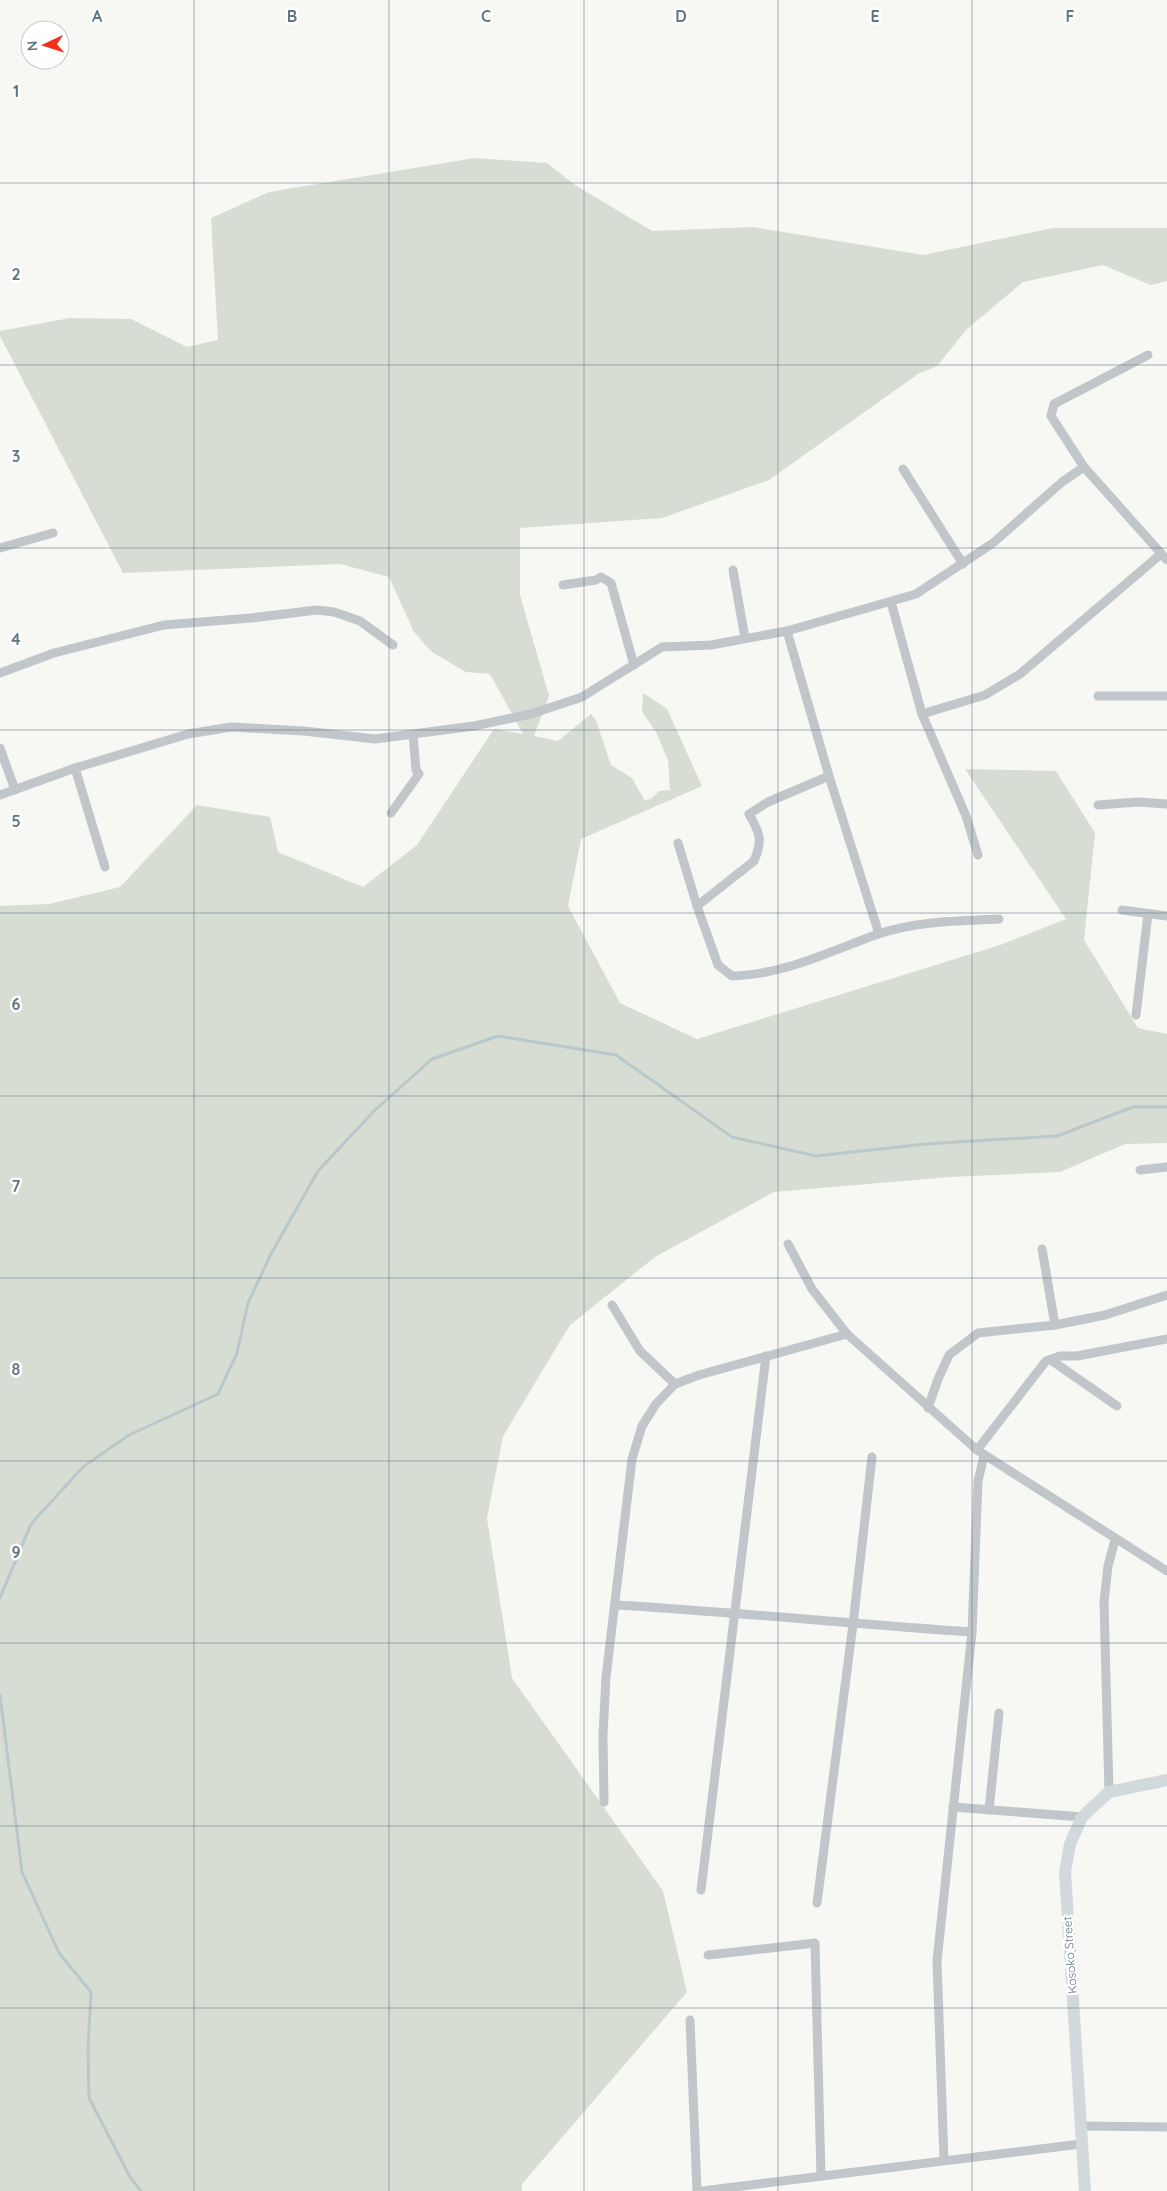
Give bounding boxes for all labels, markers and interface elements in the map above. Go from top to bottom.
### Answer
text: A [92,6,103,26]
text: B [287,6,297,26]
text: C [481,6,491,26]
text: D [675,6,687,26]
text: E [870,6,880,26]
text: F [1066,6,1075,26]
north arrow [20,20,70,70]
text: N [23,40,41,52]
text: 1 [13,81,19,101]
text: 2 [11,264,21,284]
text: 3 [12,446,20,466]
text: 4 [11,629,21,649]
text: 5 [11,811,21,831]
text: 6 [12,994,21,1014]
text: 7 [12,1176,21,1196]
text: 8 [12,1359,21,1379]
text: 9 [11,1542,21,1562]
street label: Kosoko Street [1059,1916,1080,1994]

